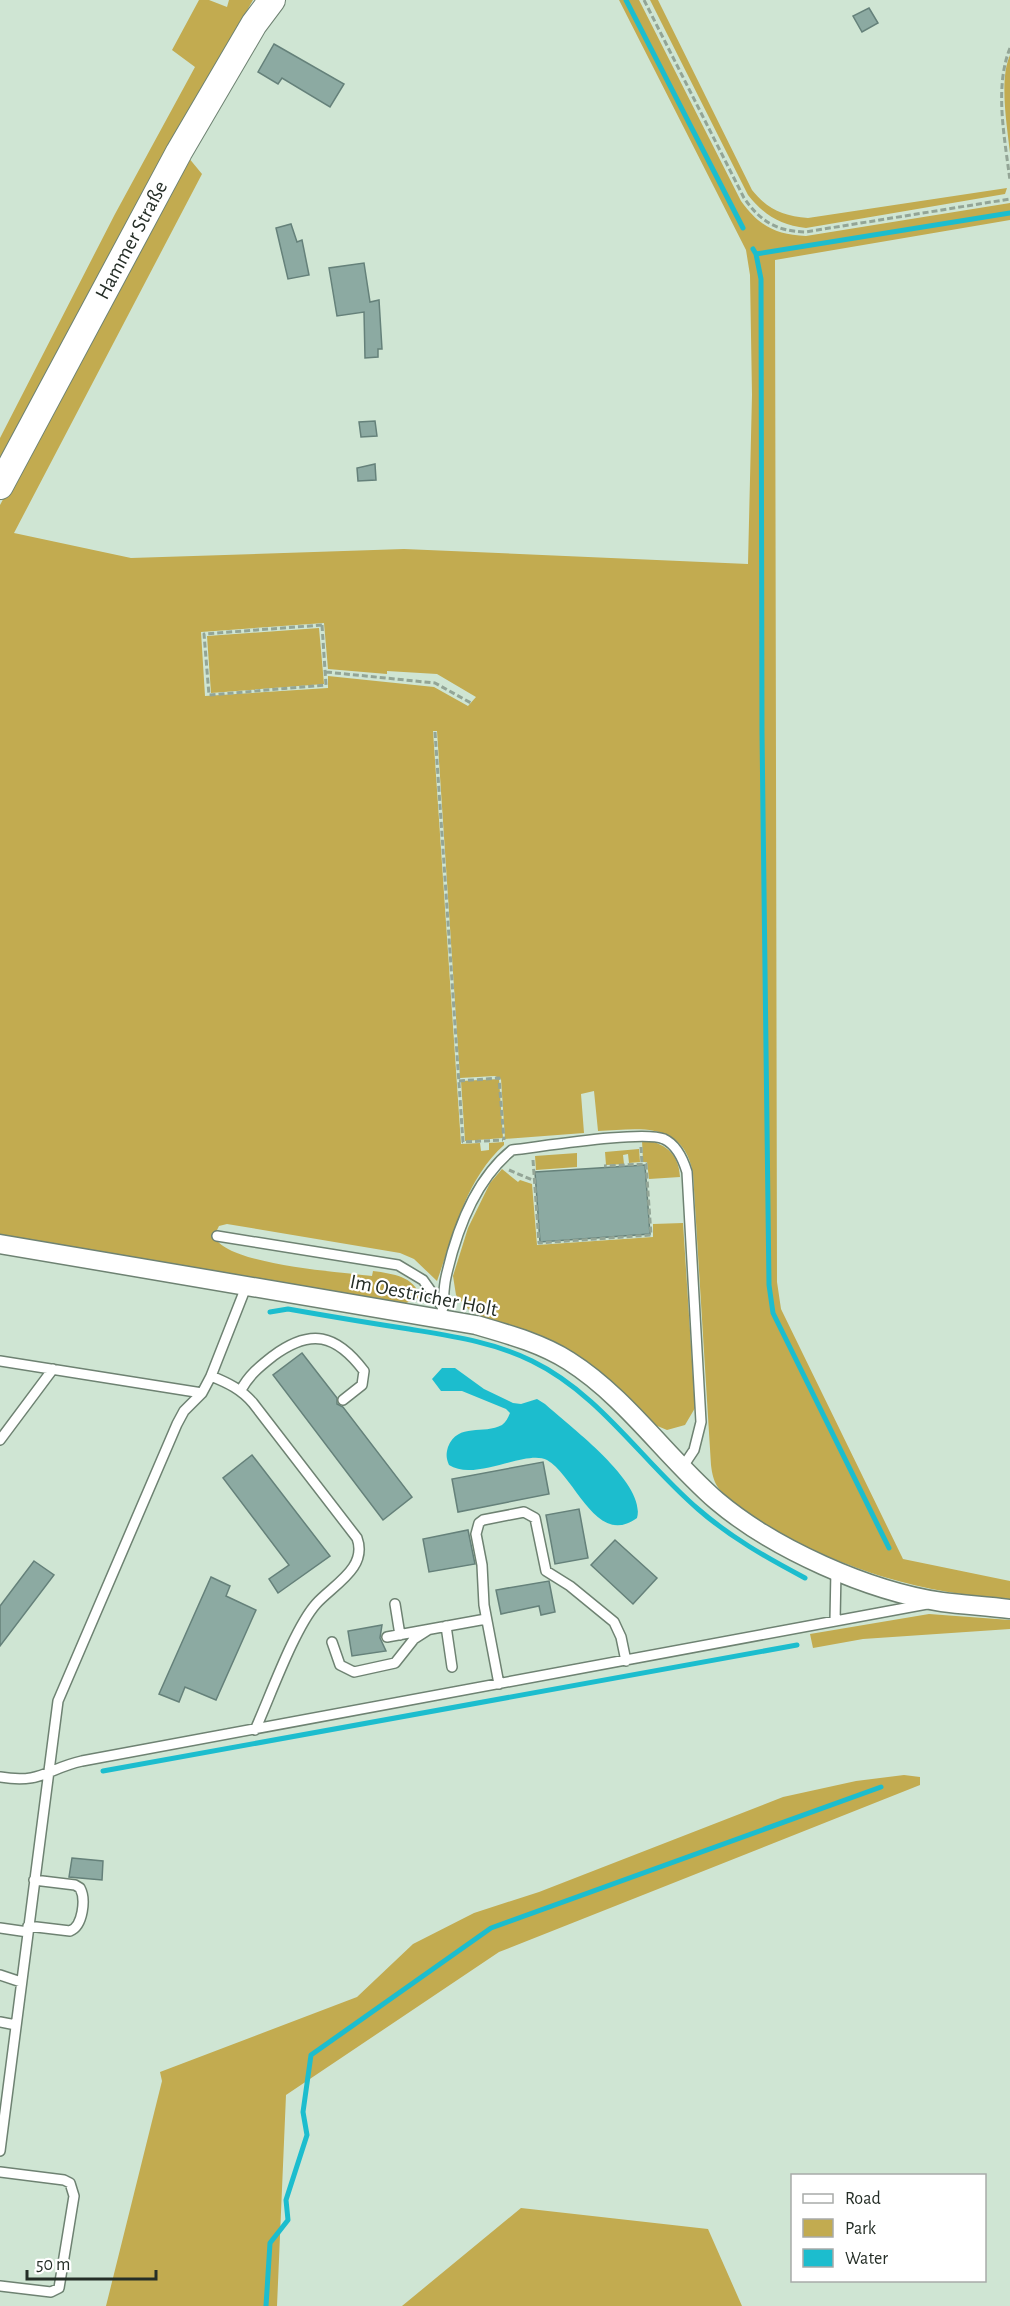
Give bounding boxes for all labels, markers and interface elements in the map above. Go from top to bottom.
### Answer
street label: Hammer Straße [91,177,171,303]
street label: Im Oestricher Holt [348,1271,500,1320]
legend [791,2174,986,2282]
text: Road [845,2190,881,2208]
text: Park [845,2220,877,2238]
scale bar [27,2243,156,2281]
text: Water [845,2250,888,2268]
text: 50 m [36,2256,70,2274]

